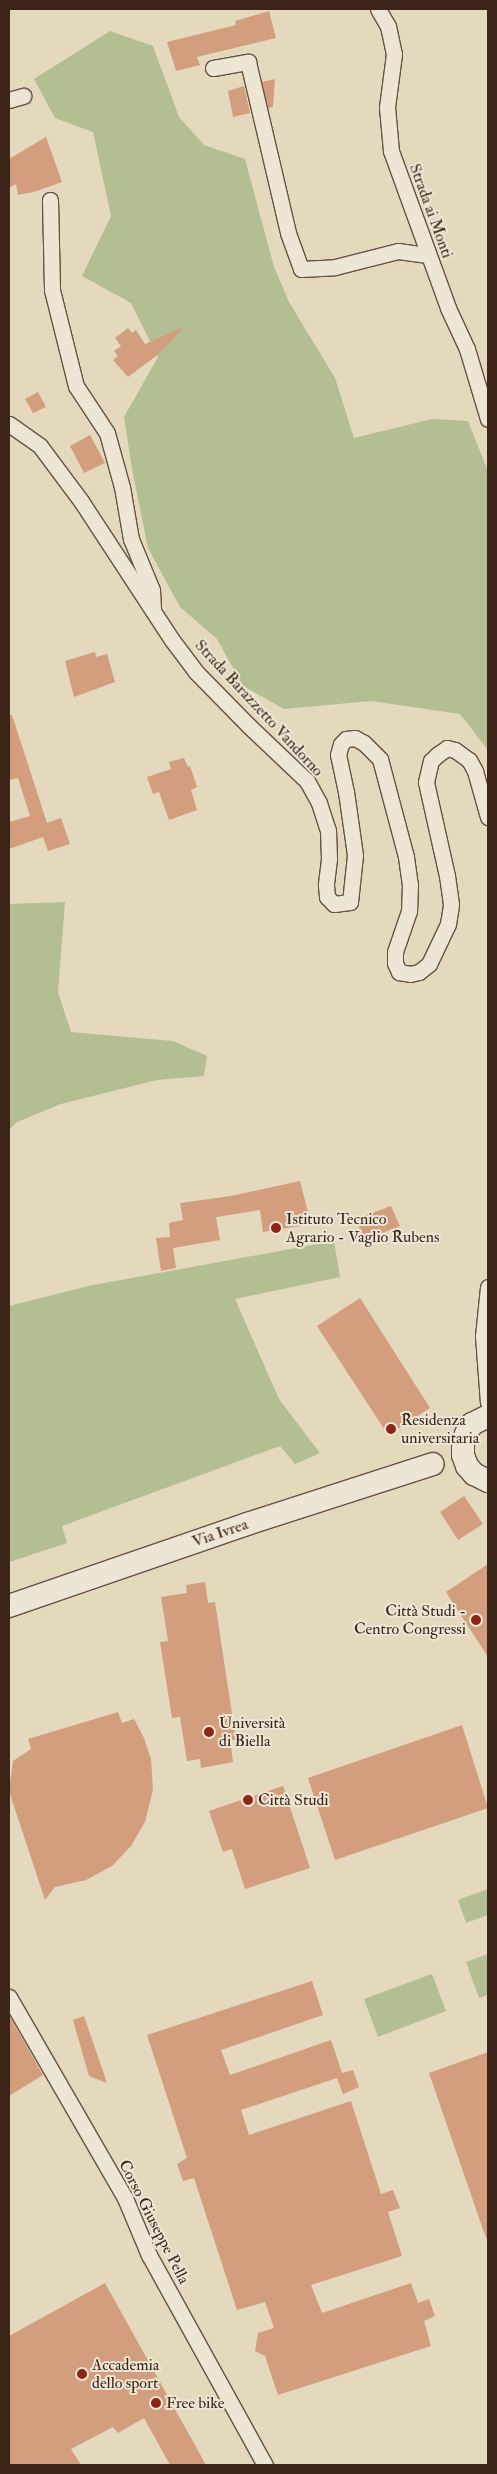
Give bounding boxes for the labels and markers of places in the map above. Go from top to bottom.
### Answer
place label: Istituto Tecnico Agrario - Vaglio Rubens [286,1209,439,1247]
marker: Istituto Tecnico Agrario - Vaglio Rubens [270,1222,282,1234]
place label: Residenza universitaria [401,1410,479,1448]
marker: Residenza universitaria [385,1423,397,1435]
place label: Città Studi - Centro Congressi [354,1601,466,1639]
marker: Città Studi - Centro Congressi [470,1614,482,1626]
place label: Università di Biella [219,1713,285,1751]
marker: Università di Biella [203,1726,215,1738]
place label: Città Studi [258,1790,329,1810]
marker: Città Studi [242,1794,254,1806]
place label: Accademia dello sport [92,2355,159,2393]
marker: Accademia dello sport [76,2368,88,2380]
place label: Free bike [166,2393,224,2413]
marker: Free bike [150,2397,162,2409]

